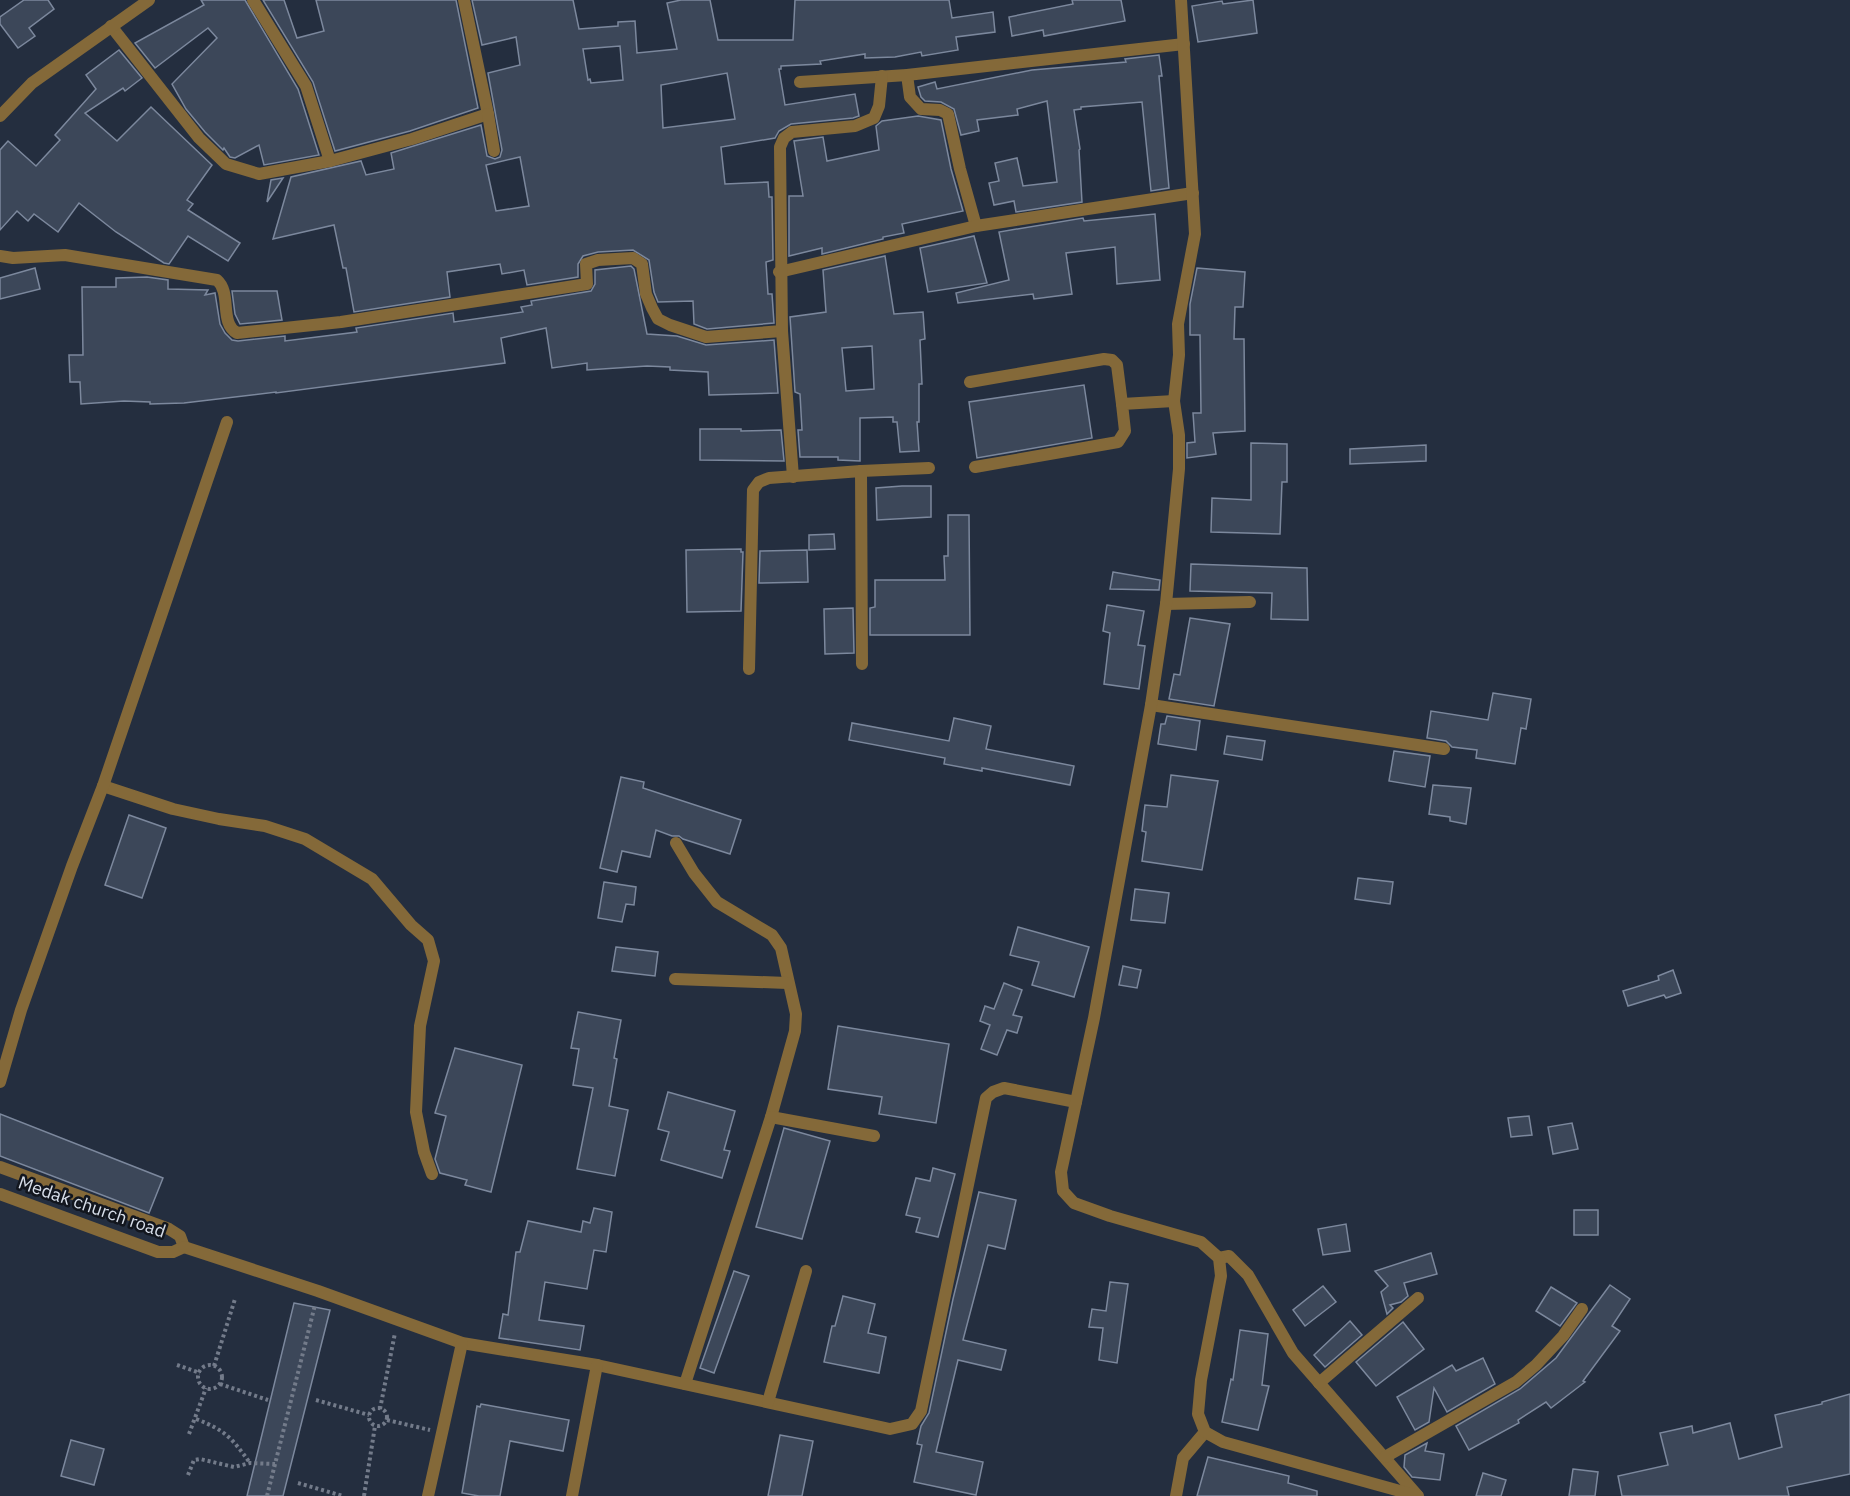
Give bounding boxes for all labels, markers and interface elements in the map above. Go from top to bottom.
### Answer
street label: Medak church road [15,1171,169,1243]

